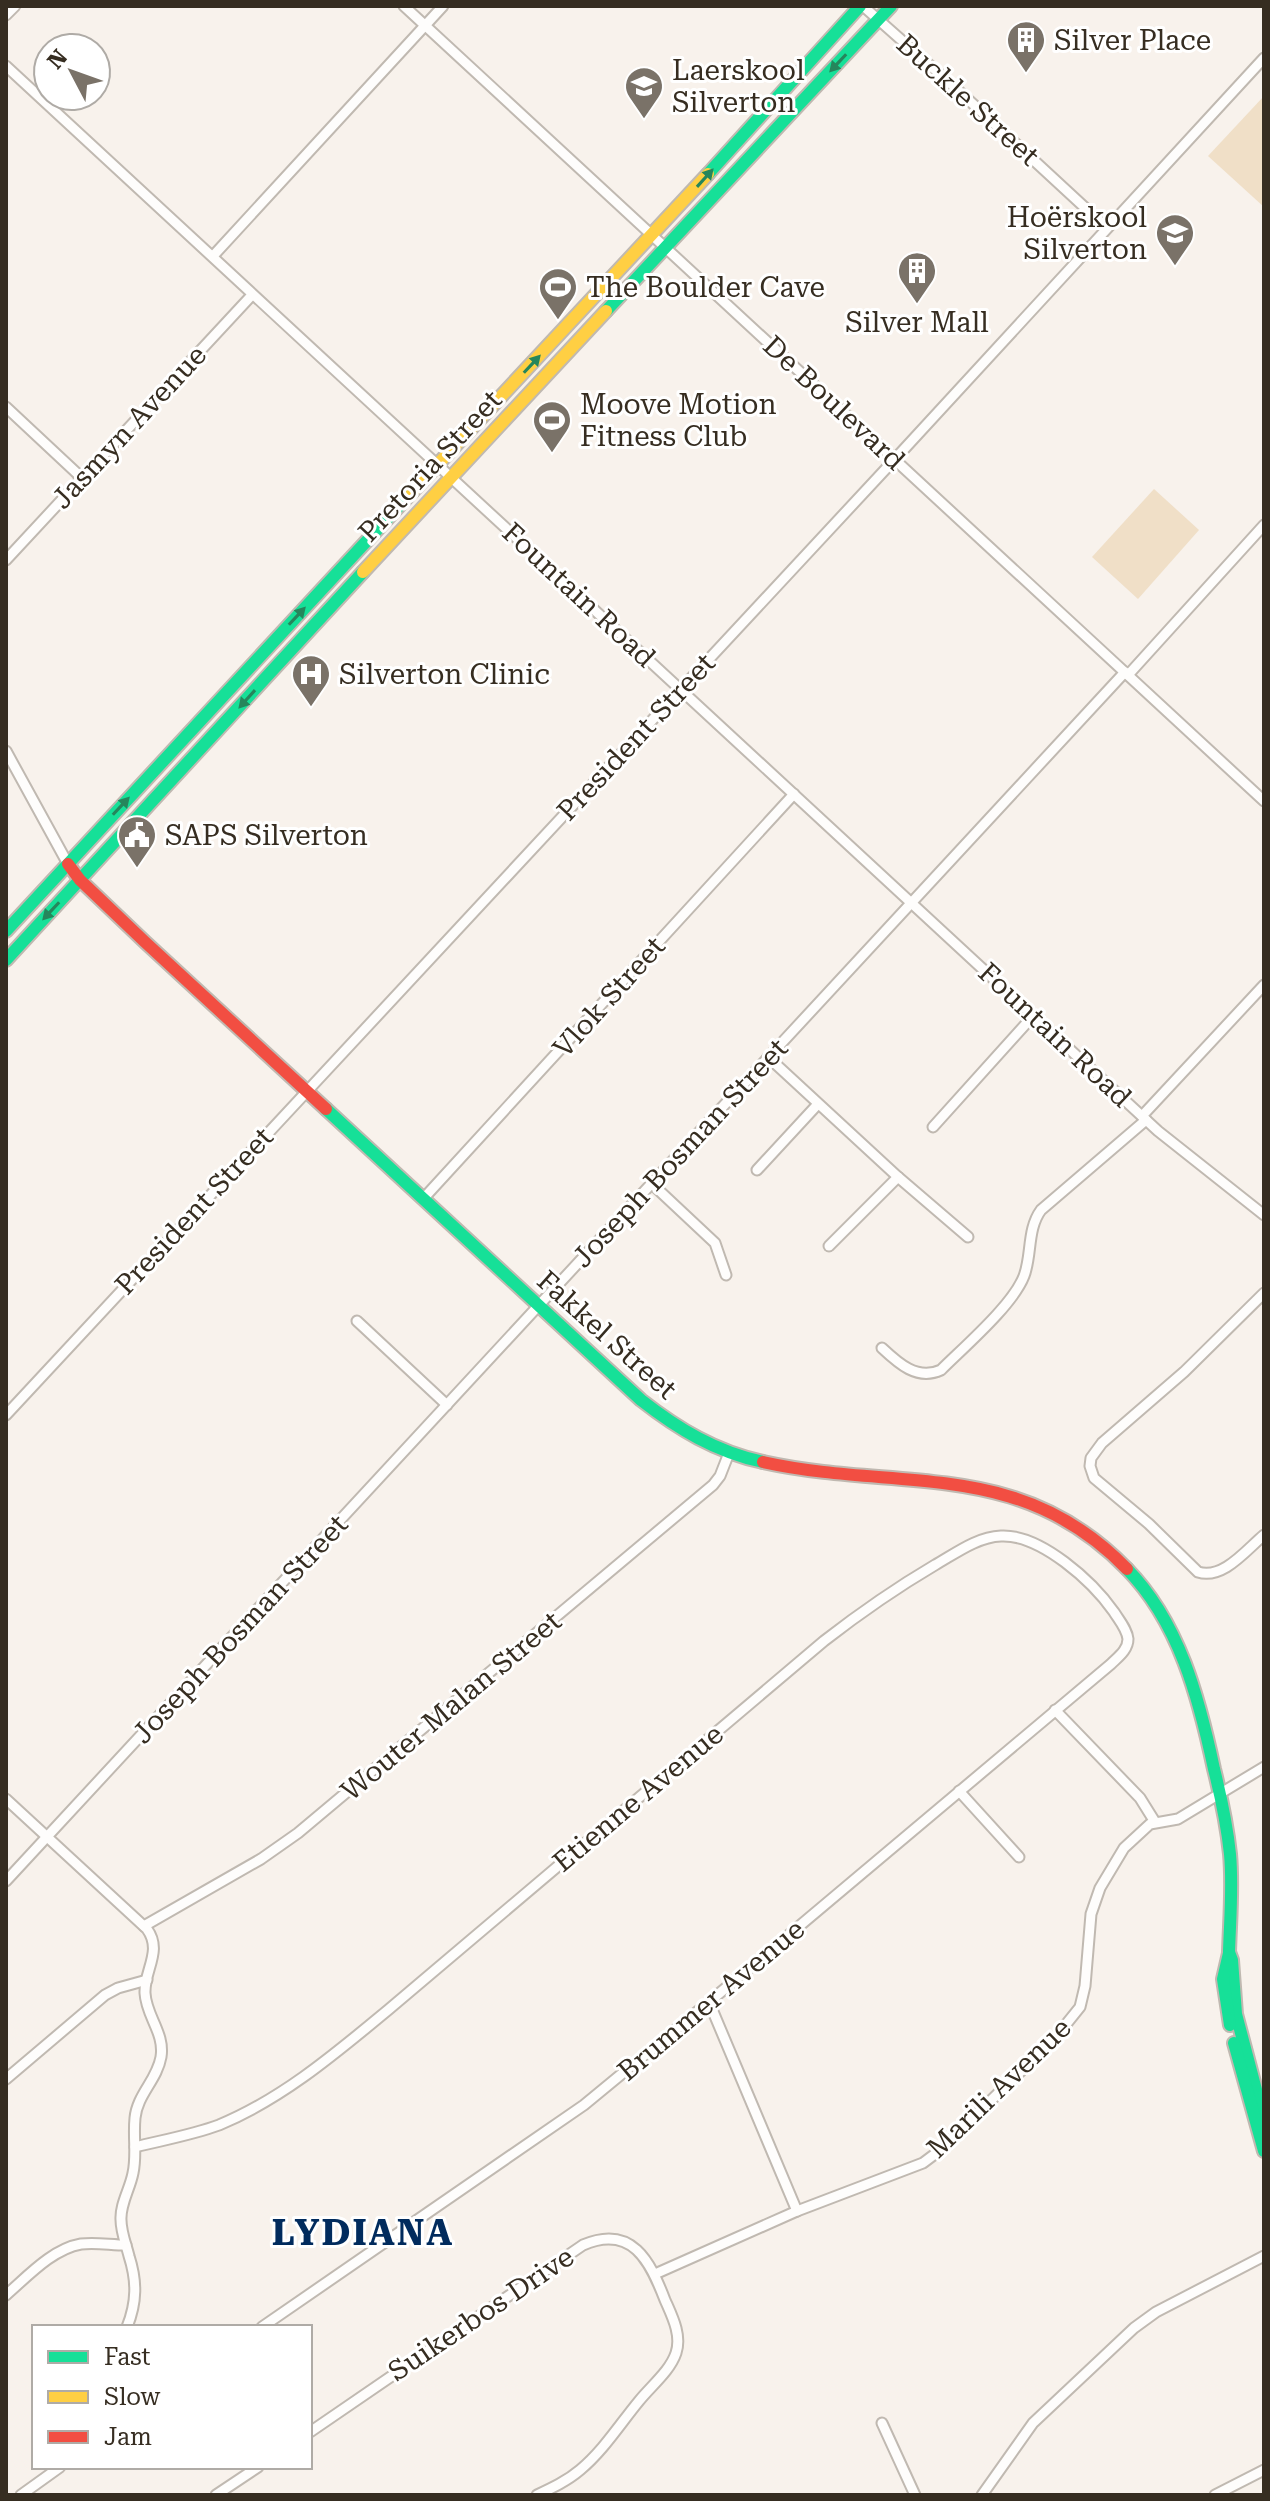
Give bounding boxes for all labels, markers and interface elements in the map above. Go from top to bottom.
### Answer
building icon: Silver Place [1005,19,1047,74]
place label: Silver Place [1054,24,1211,57]
street label: Buckle Street [890,28,1046,172]
north arrow [32,32,112,112]
text: N [42,45,72,74]
one-way arrow [830,53,848,72]
place label: Laerskool Silverton [672,54,805,119]
school or university icon: Laerskool Silverton [623,65,665,120]
one-way arrow [696,169,714,188]
place label: Hoërskool Silverton [1007,201,1147,266]
school or university icon: Hoërskool Silverton [1154,212,1196,267]
building icon: Silver Mall [896,250,938,305]
sports icon: The Boulder Cave [537,266,579,321]
place label: The Boulder Cave [586,271,825,304]
place label: Silver Mall [845,306,989,339]
street label: De Boulevard [756,329,912,477]
street label: Jasmyn Avenue [45,339,213,515]
one-way arrow [523,355,541,374]
street label: Pretoria Street [351,383,509,549]
place label: Moove Motion Fitness Club [580,388,777,453]
sports icon: Moove Motion Fitness Club [531,399,573,454]
street label: Fountain Road [496,516,662,674]
one-way arrow [288,606,306,625]
street label: President Street [550,647,722,827]
hospital icon: Silverton Clinic [290,653,332,708]
place label: Silverton Clinic [339,658,550,691]
one-way arrow [238,690,256,709]
one-way arrow [111,797,129,816]
public building icon: SAPS Silverton [116,814,158,869]
place label: SAPS Silverton [165,819,368,852]
one-way arrow [43,901,61,920]
street label: Vlok Street [546,930,672,1064]
street label: Fountain Road [972,956,1138,1114]
street label: Joseph Bosman Street [566,1032,794,1274]
street label: President Street [108,1121,280,1301]
street label: Fakkel Street [531,1264,683,1406]
street label: Joseph Bosman Street [126,1508,354,1750]
street label: Wouter Malan Street [334,1604,568,1808]
street label: Etienne Avenue [546,1717,730,1879]
street label: Brummer Avenue [611,1912,811,2088]
street label: Marili Avenue [920,2011,1078,2165]
district label: LYDIANA [272,2212,454,2254]
street label: Suikerbos Drive [382,2240,580,2388]
legend [32,2325,312,2469]
text: Fast [104,2343,151,2371]
text: Slow [104,2383,161,2411]
text: Jam [104,2423,152,2451]

